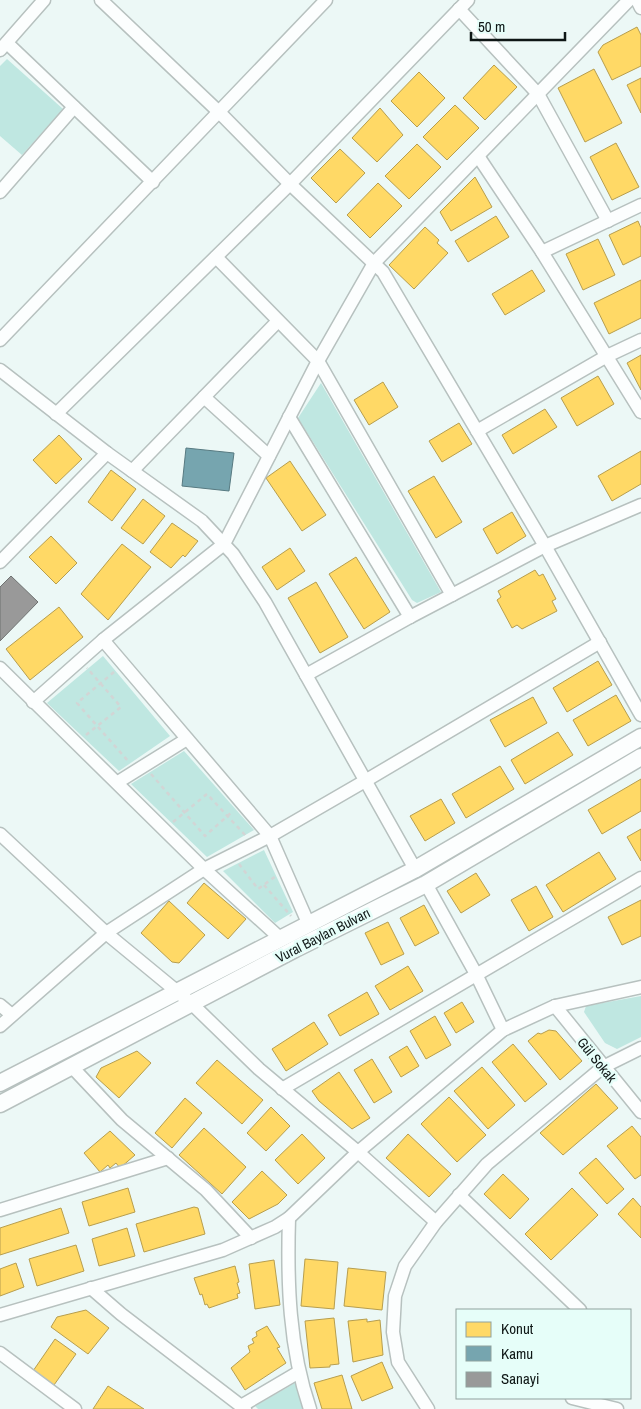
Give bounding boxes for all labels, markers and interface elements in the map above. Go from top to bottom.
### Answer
scale bar [471,10,565,42]
text: 50 m [478,16,505,37]
street label: Vural Baylan Bulvarı [273,903,373,967]
street label: Gül Sokak [573,1034,621,1086]
legend [456,1309,631,1399]
text: Konut [501,1318,534,1339]
text: Kamu [501,1343,533,1364]
text: Sanayi [501,1368,539,1389]

